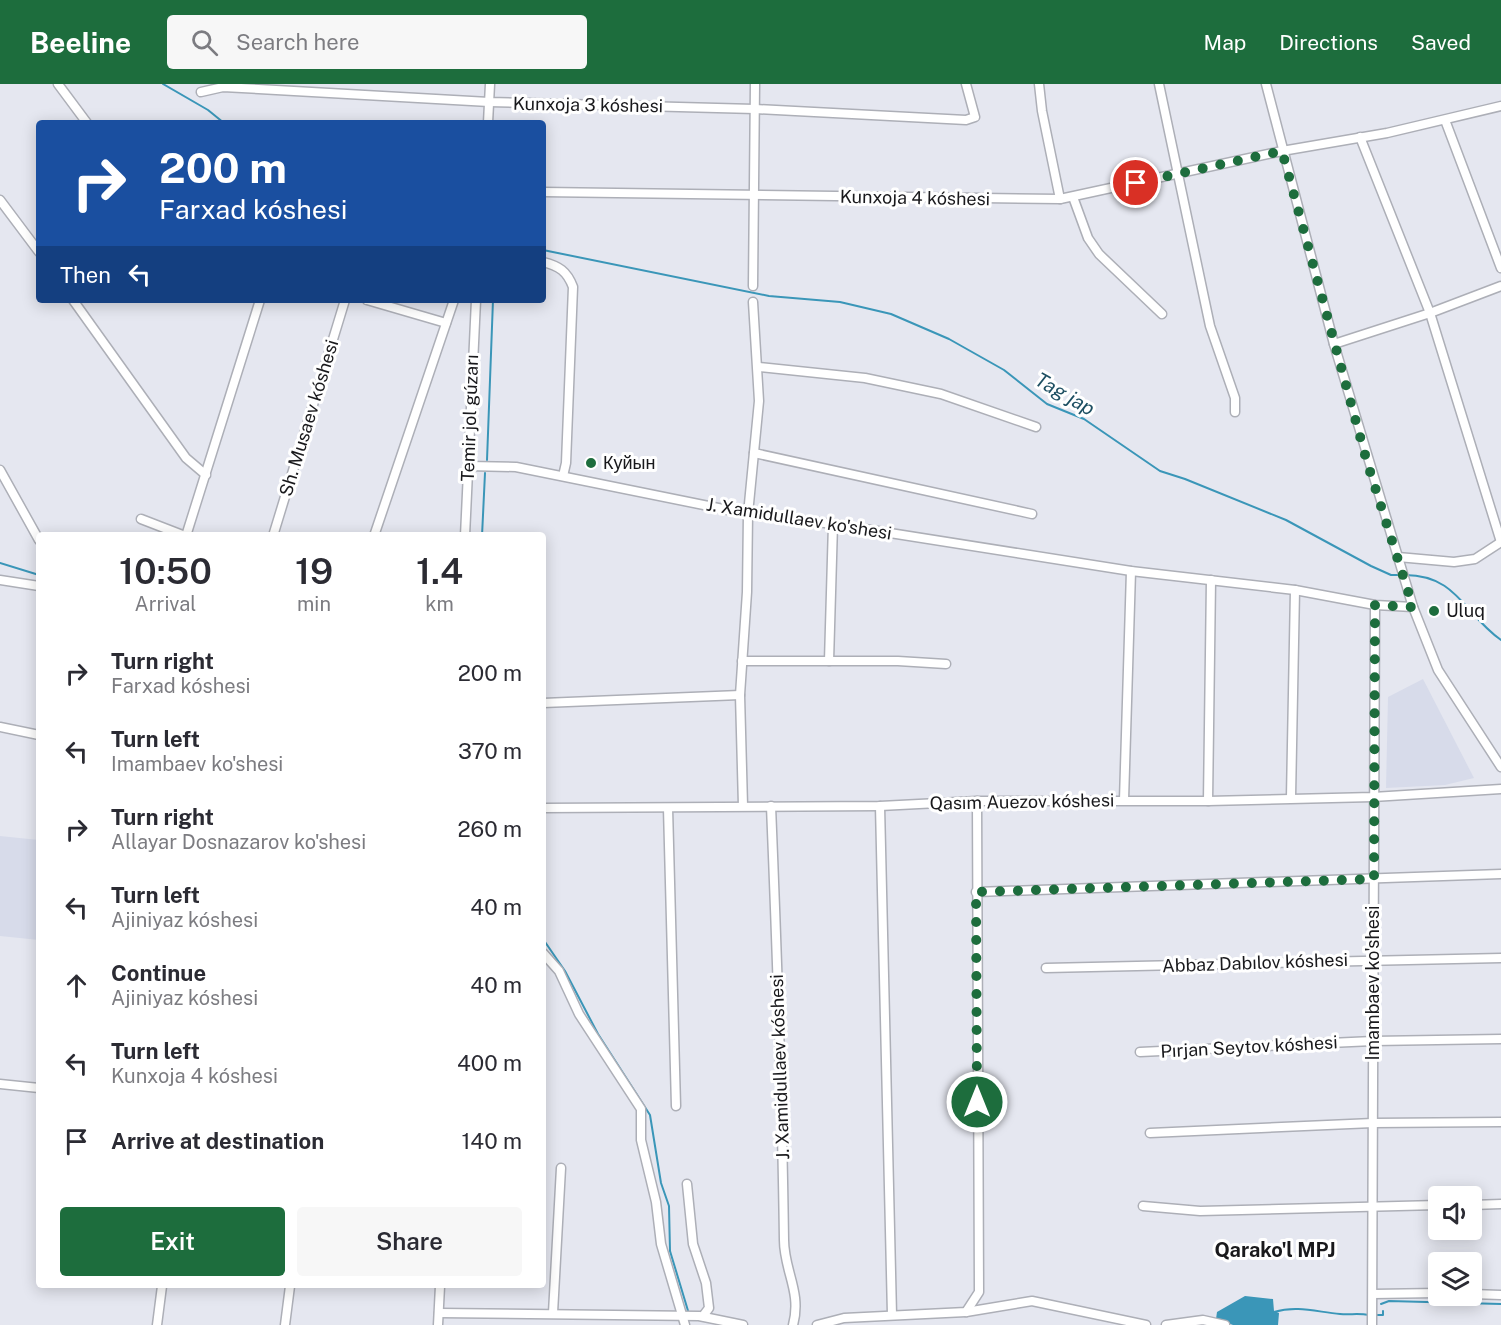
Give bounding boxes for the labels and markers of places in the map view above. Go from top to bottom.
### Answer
pin [1110,157,1161,208]
place label: Куйын [603,452,655,473]
marker: Куйын [584,456,598,470]
place label: Uluq [1446,600,1485,621]
marker: Uluq [1427,604,1441,618]

